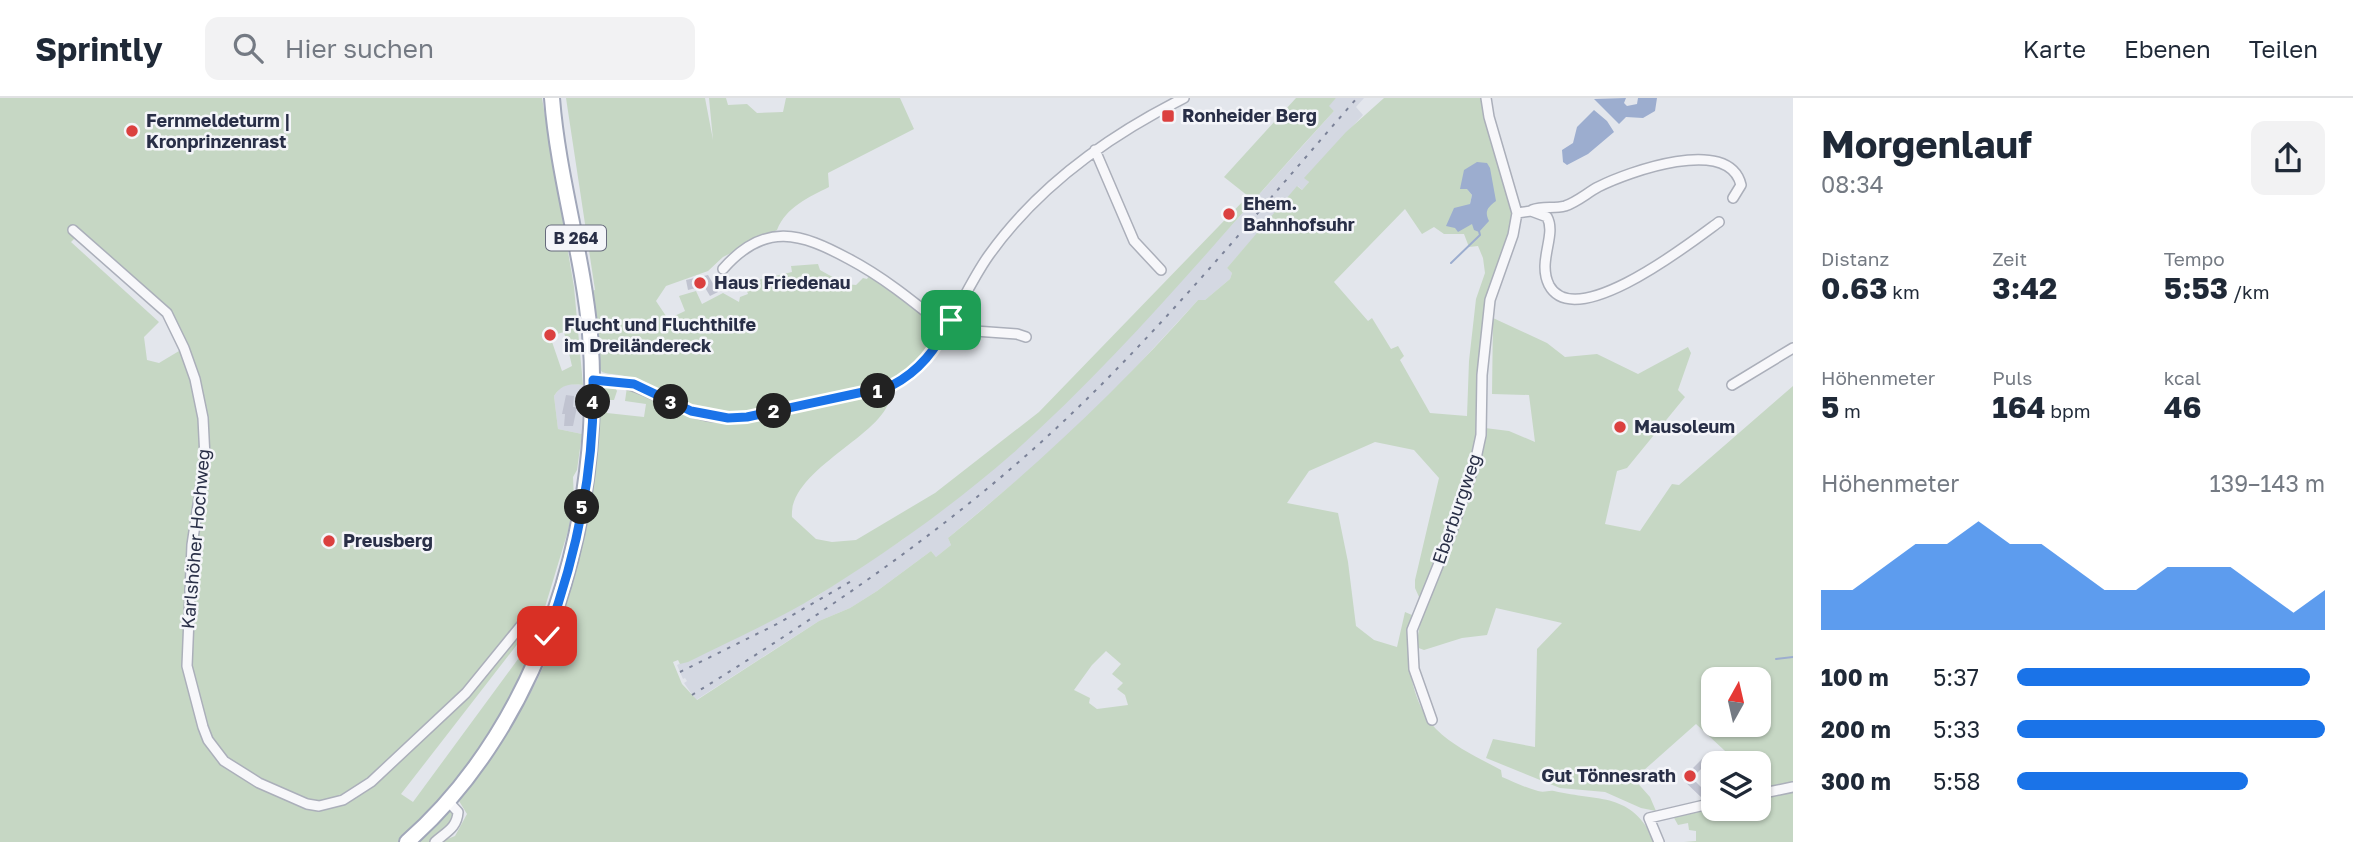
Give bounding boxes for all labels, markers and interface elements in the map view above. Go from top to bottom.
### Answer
search box [205,17,695,80]
text: Sprintly [35,29,163,68]
icon: search [229,29,267,67]
text: Hier suchen [285,33,434,64]
text: Karte [2023,34,2086,63]
text: Ebenen [2124,34,2211,63]
text: Teilen [2249,34,2318,63]
place label: Ronheider Berg [1182,104,1317,126]
marker: Ronheider Berg [1160,108,1176,124]
place label: Fernmeldeturm | Kronprinzenrast [146,109,290,152]
text: Morgenlauf [1821,121,2032,166]
button: share [2251,121,2325,195]
marker: Fernmeldeturm | Kronprinzenrast [124,123,140,139]
text: 08:34 [1821,170,1884,198]
place label: Ehem. Bahnhofsuhr [1243,192,1355,235]
marker: Ehem. Bahnhofsuhr [1221,206,1237,222]
road number: B 264 [546,226,606,250]
text: Distanz [1821,247,1889,270]
text: Zeit [1992,247,2027,270]
text: Tempo [2164,247,2225,270]
text: 0.63 [1821,270,1887,306]
text: 3:42 [1992,270,2057,306]
text: 5:53 [2164,270,2228,306]
place label: Haus Friedenau [714,271,850,293]
marker: Haus Friedenau [692,275,708,291]
text: km [1887,280,1920,303]
text: /km [2228,280,2270,303]
pin [921,290,981,350]
icon: arrive [932,301,970,339]
place label: Flucht und Fluchthilfe im Dreiländereck [564,313,756,356]
marker: Flucht und Fluchthilfe im Dreiländereck [542,327,558,343]
text: Höhenmeter [1821,366,1935,389]
text: Puls [1992,366,2032,389]
text: kcal [2164,366,2201,389]
pin: 1 [860,374,896,408]
text: 1 [873,379,882,402]
pin: 4 [576,384,610,420]
pin: 3 [654,384,688,420]
text: 5 [1821,389,1839,425]
text: 164 [1992,389,2046,425]
text: 46 [2164,389,2201,425]
text: 4 [587,390,598,413]
text: 3 [665,390,676,413]
pin: 2 [756,394,792,428]
text: 2 [768,399,779,422]
text: m [1839,399,1861,422]
text: bpm [2046,399,2091,422]
place label: Mausoleum [1634,415,1735,437]
marker: Mausoleum [1612,419,1628,435]
street label: Karlshöher Hochweg [176,448,214,630]
street label: Eberburgweg [1427,451,1485,567]
text: Höhenmeter [1821,469,1959,497]
text: 139–143 m [2210,469,2325,497]
pin: 5 [564,490,600,524]
text: 5 [576,495,587,518]
place label: Preusberg [343,529,433,551]
marker: Preusberg [321,533,337,549]
pin [517,606,577,666]
icon: check [528,617,566,655]
text: 100 m [1821,663,1889,691]
text: 5:37 [1933,663,1979,691]
north arrow [1701,667,1771,737]
map controls [1701,667,1771,821]
text: 200 m [1821,715,1891,743]
text: 5:33 [1933,715,1980,743]
button: layers [1701,751,1771,821]
place label: Gut Tönnesrath [1541,764,1676,786]
text: 300 m [1821,767,1891,795]
text: 5:58 [1933,767,1981,795]
marker: Gut Tönnesrath [1682,768,1698,784]

